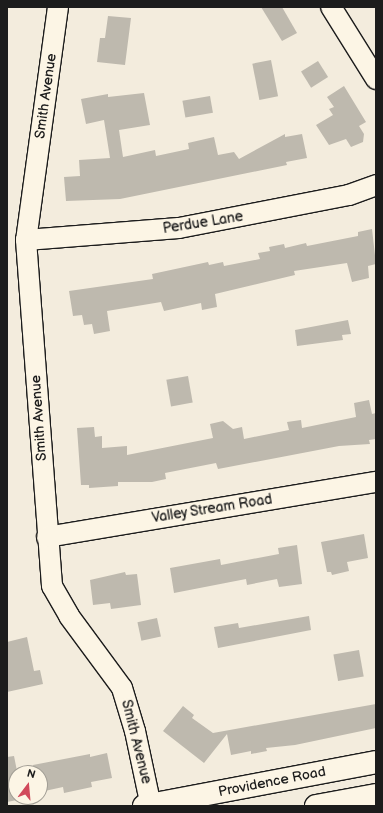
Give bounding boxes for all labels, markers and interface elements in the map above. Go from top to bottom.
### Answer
street label: Smith Avenue [32,52,60,140]
street label: Perdue Lane [162,208,244,238]
street label: Smith Avenue [28,374,50,462]
street label: Valley Stream Road [150,491,274,527]
street label: Smith Avenue [117,698,155,786]
street label: Providence Road [217,763,327,801]
north arrow [8,765,48,805]
text: N [25,767,37,781]

